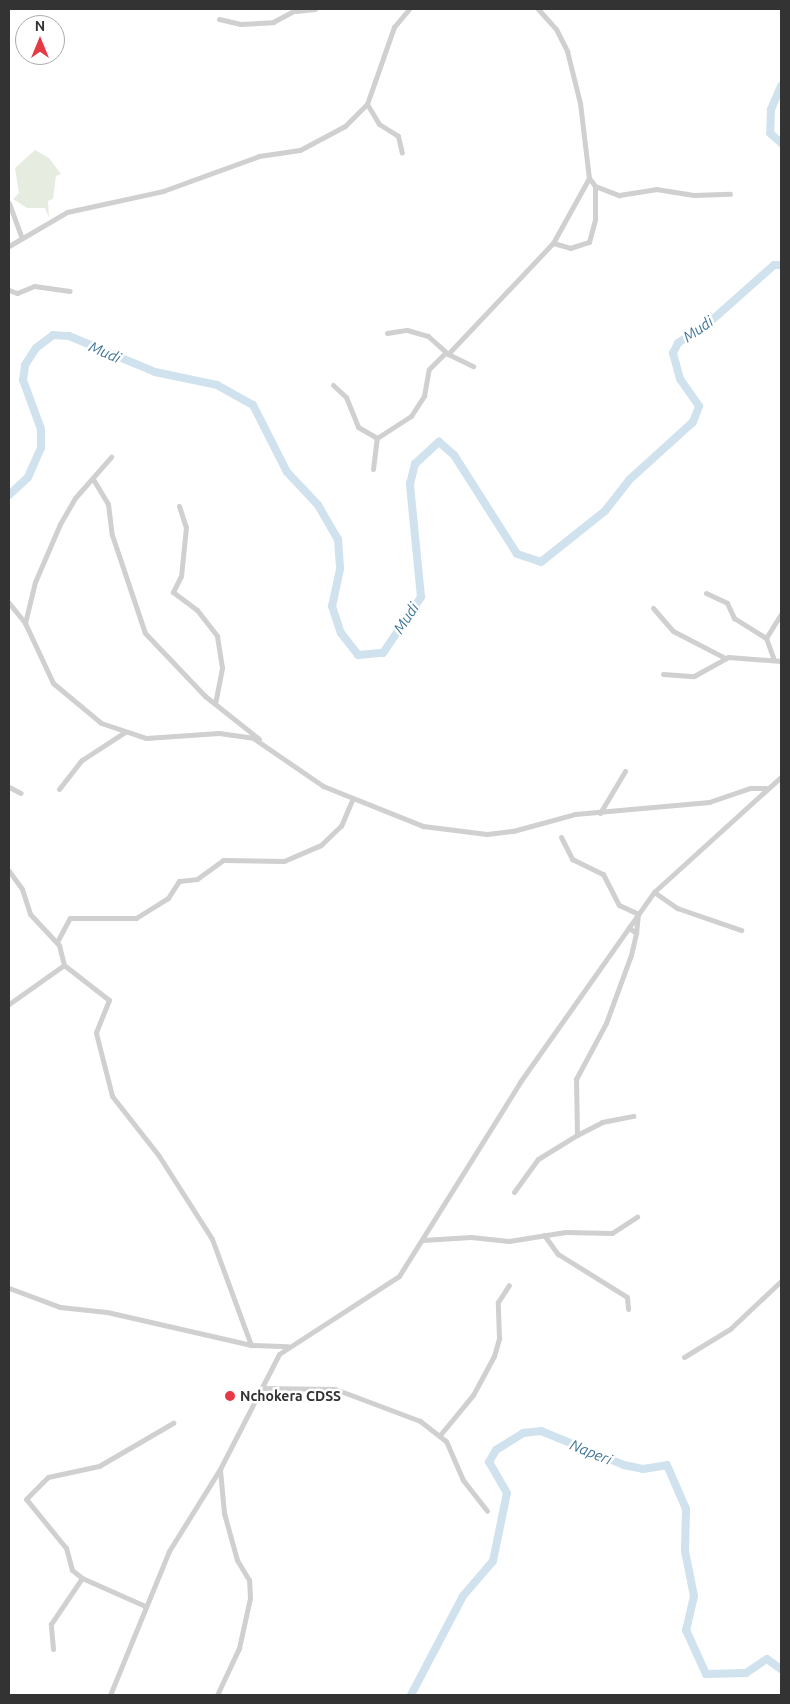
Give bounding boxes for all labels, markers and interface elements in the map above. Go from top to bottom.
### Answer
north arrow [15,15,65,65]
text: N [35,18,45,34]
water label: Mudi [679,312,717,346]
water label: Mudi [86,337,124,367]
water label: Mudi [389,599,423,637]
place label: Nchokera CDSS [240,1388,341,1404]
marker: Nchokera CDSS [224,1390,236,1402]
water label: Naperi [567,1436,615,1468]

